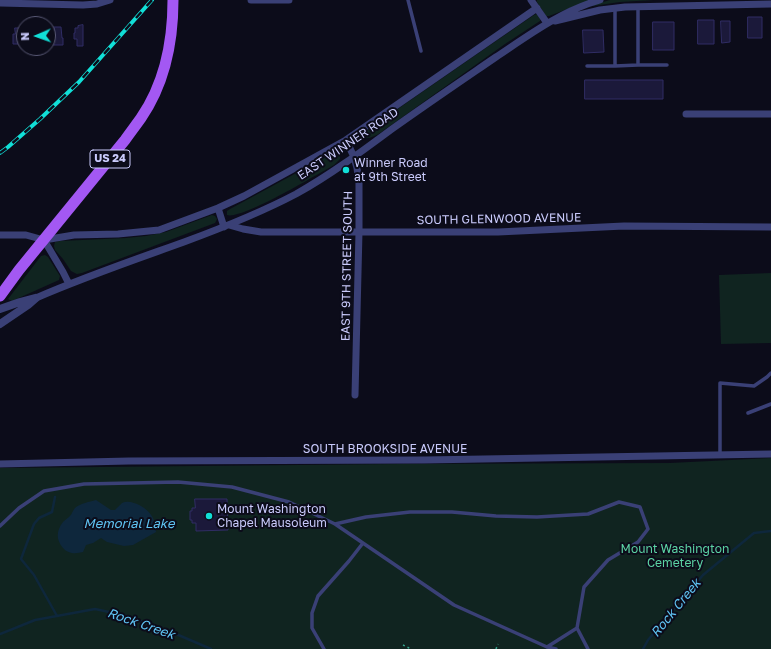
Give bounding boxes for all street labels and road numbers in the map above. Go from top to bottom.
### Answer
street label: EAST WINNER ROAD [295,105,401,183]
road number: US 24 [90,150,130,168]
street label: EAST 9TH STREET SOUTH [338,191,356,341]
street label: SOUTH GLENWOOD AVENUE [417,210,581,228]
street label: SOUTH BROOKSIDE AVENUE [303,442,467,456]

